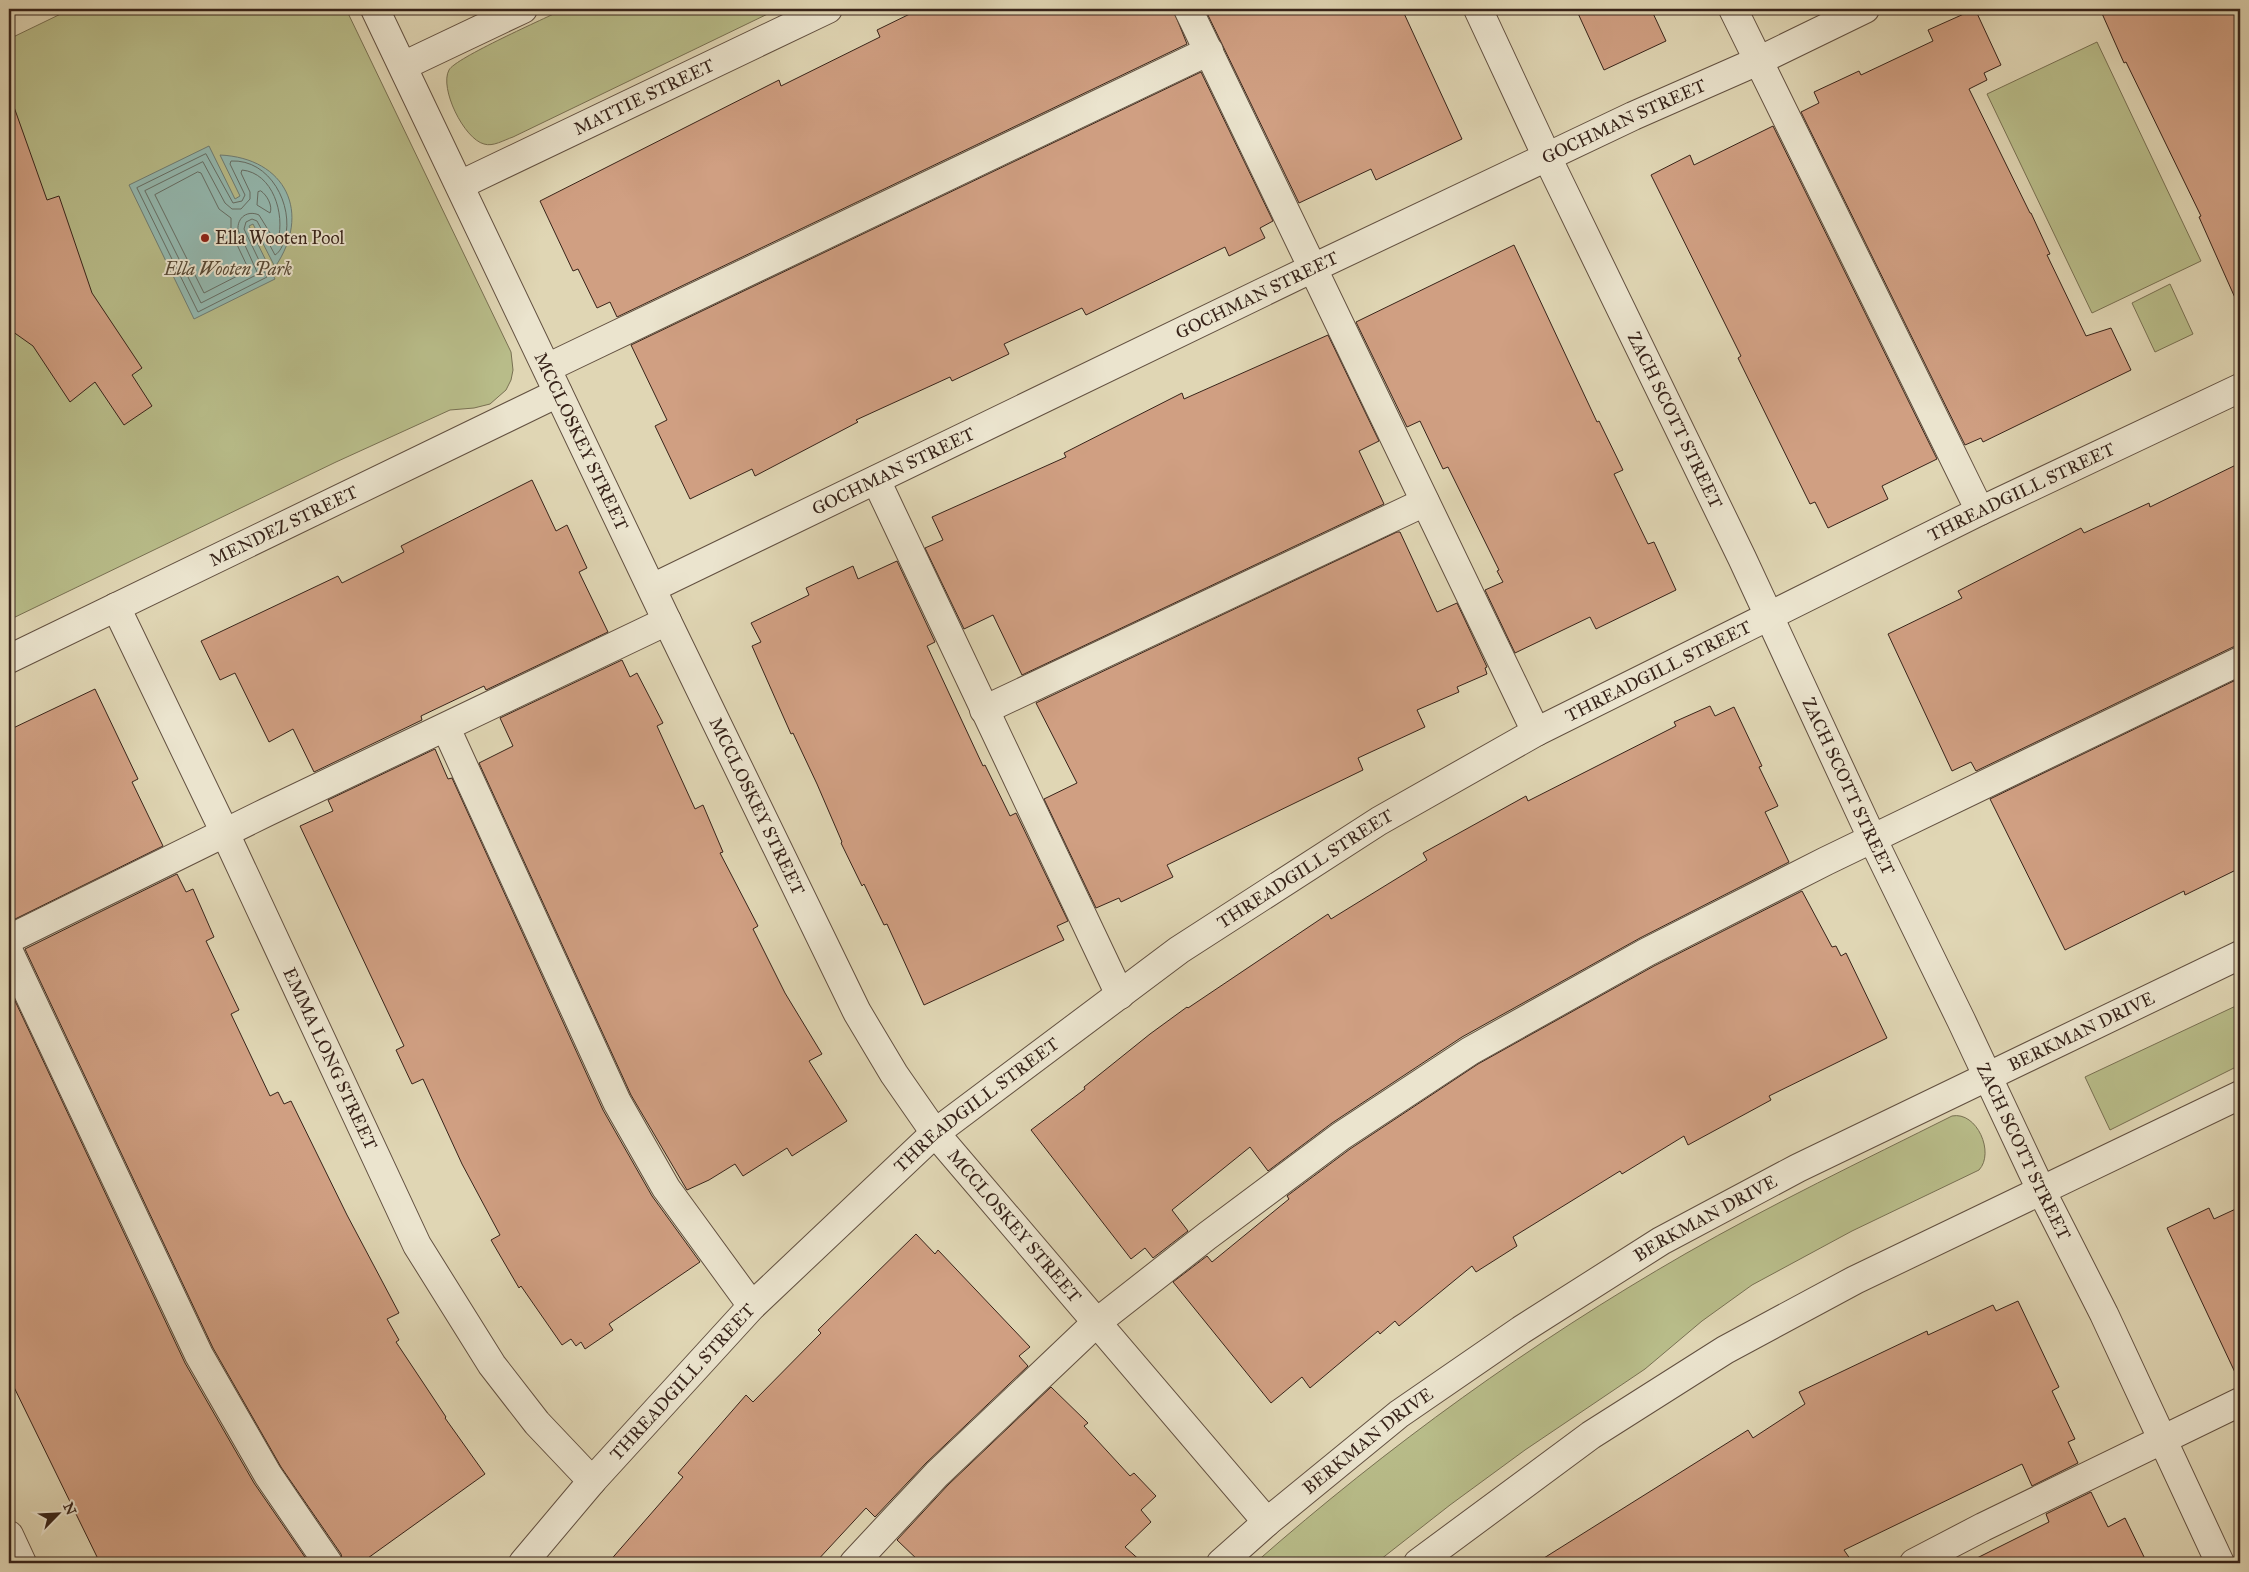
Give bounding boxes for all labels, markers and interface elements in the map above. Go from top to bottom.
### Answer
street label: MATTIE STREET [570,54,718,140]
street label: GOCHMAN STREET [1538,74,1709,169]
place label: Ella Wooten Pool [215,227,345,249]
marker: Ella Wooten Pool [199,232,211,244]
street label: GOCHMAN STREET [1172,247,1342,344]
park label: Ella Wooten Park [163,258,292,280]
street label: ZACH SCOTT STREET [1623,328,1727,512]
street label: MCCLOSKEY STREET [529,349,633,534]
street label: GOCHMAN STREET [808,423,978,520]
street label: THREADGILL STREET [1924,438,2118,546]
street label: MENDEZ STREET [206,481,361,571]
street label: THREADGILL STREET [1562,616,1755,727]
street label: ZACH SCOTT STREET [1797,694,1899,879]
street label: MCCLOSKEY STREET [705,714,809,899]
street label: THREADGILL STREET [1213,804,1397,933]
street label: EMMA LONG STREET [278,964,382,1153]
street label: BERKMAN DRIVE [2005,987,2158,1076]
street label: THREADGILL STREET [889,1033,1063,1177]
street label: ZACH SCOTT STREET [1972,1059,2075,1243]
street label: MCCLOSKEY STREET [943,1145,1086,1307]
street label: BERKMAN DRIVE [1630,1170,1781,1266]
street label: THREADGILL STREET [605,1299,760,1465]
street label: BERKMAN DRIVE [1298,1383,1437,1499]
north arrow [32,1490,82,1540]
text: N [59,1500,80,1518]

